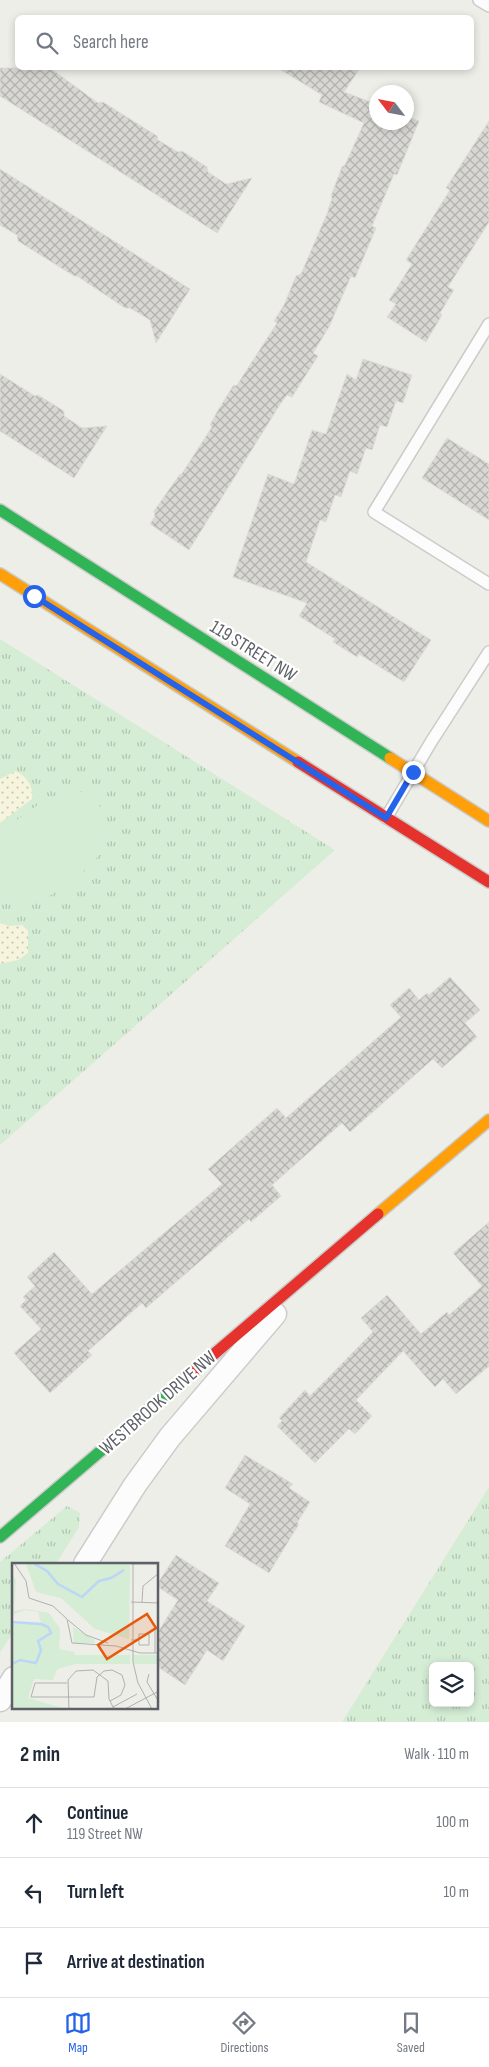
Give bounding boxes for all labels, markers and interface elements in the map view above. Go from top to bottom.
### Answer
search box [15,15,474,70]
icon: search [33,29,61,57]
text: Search here [73,31,149,54]
north arrow [369,85,414,130]
route start [23,585,46,608]
street label: 119 STREET NW [206,616,301,687]
route end [402,761,425,784]
street label: WESTBROOK DRIVE NW [95,1346,221,1460]
inset map [12,1563,159,1710]
map controls [429,1662,474,1707]
button: layers [429,1662,474,1707]
text: 2 min [20,1742,60,1767]
text: Walk · 110 m [404,1745,469,1764]
text: Continue [67,1802,128,1825]
icon: ahead [20,1809,48,1837]
text: 100 m [436,1813,469,1832]
text: 119 Street NW [67,1825,143,1844]
icon: left [20,1879,48,1907]
text: Turn left [67,1881,124,1904]
text: 10 m [443,1883,469,1902]
icon: arrive [20,1949,48,1977]
text: Arrive at destination [67,1951,205,1974]
tab: Map [64,2009,92,2056]
tab: Directions [220,2009,269,2056]
tab: Saved [397,2009,425,2056]

